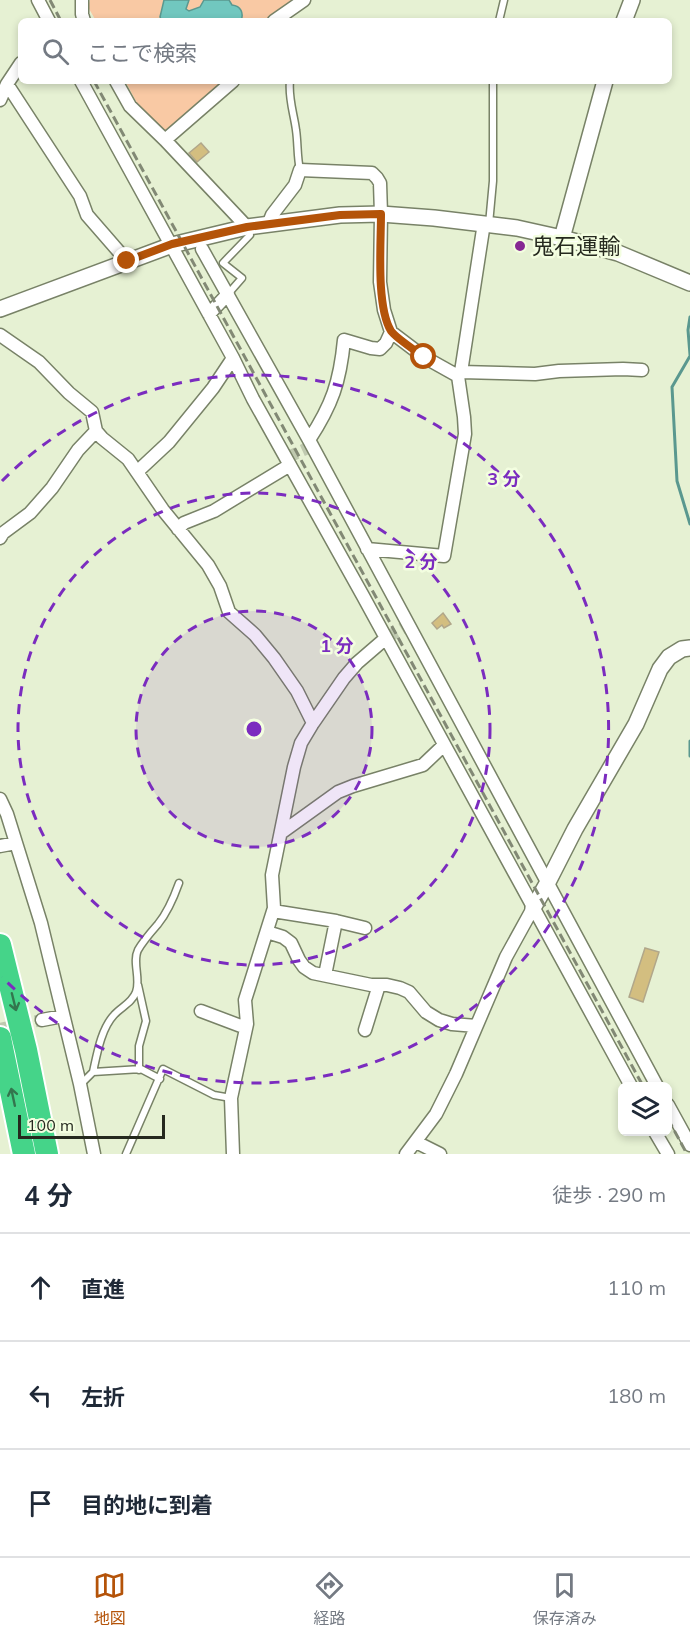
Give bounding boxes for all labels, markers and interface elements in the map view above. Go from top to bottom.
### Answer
search box [18,18,672,84]
icon: search [39,35,72,68]
text: ここで検索 [87,39,197,67]
place label: 鬼石運輸 [532,232,620,260]
marker: 鬼石運輸 [513,239,527,253]
route end [113,247,139,273]
route start [410,343,436,369]
text: 3 分 [487,467,521,490]
text: 2 分 [404,550,438,573]
text: 1 分 [320,634,354,657]
centre of rings [244,719,264,739]
one-way arrow [9,992,21,1011]
map controls [618,1082,672,1136]
button: layers [618,1082,672,1136]
one-way arrow [6,1087,18,1106]
scale bar [18,1112,165,1140]
text: 100 m [27,1115,74,1135]
text: 4 分 [24,1179,73,1212]
text: 徒歩 · 290 m [552,1182,666,1207]
icon: ahead [24,1271,57,1304]
text: 直進 [81,1275,125,1303]
text: 110 m [607,1275,666,1300]
icon: left [24,1379,57,1412]
text: 左折 [81,1383,125,1411]
text: 180 m [607,1383,666,1408]
icon: arrive [24,1487,57,1520]
text: 目的地に到着 [81,1491,213,1519]
tab: 地図 [93,1569,126,1629]
tab: 経路 [313,1569,346,1629]
tab: 保存済み [533,1569,597,1629]

